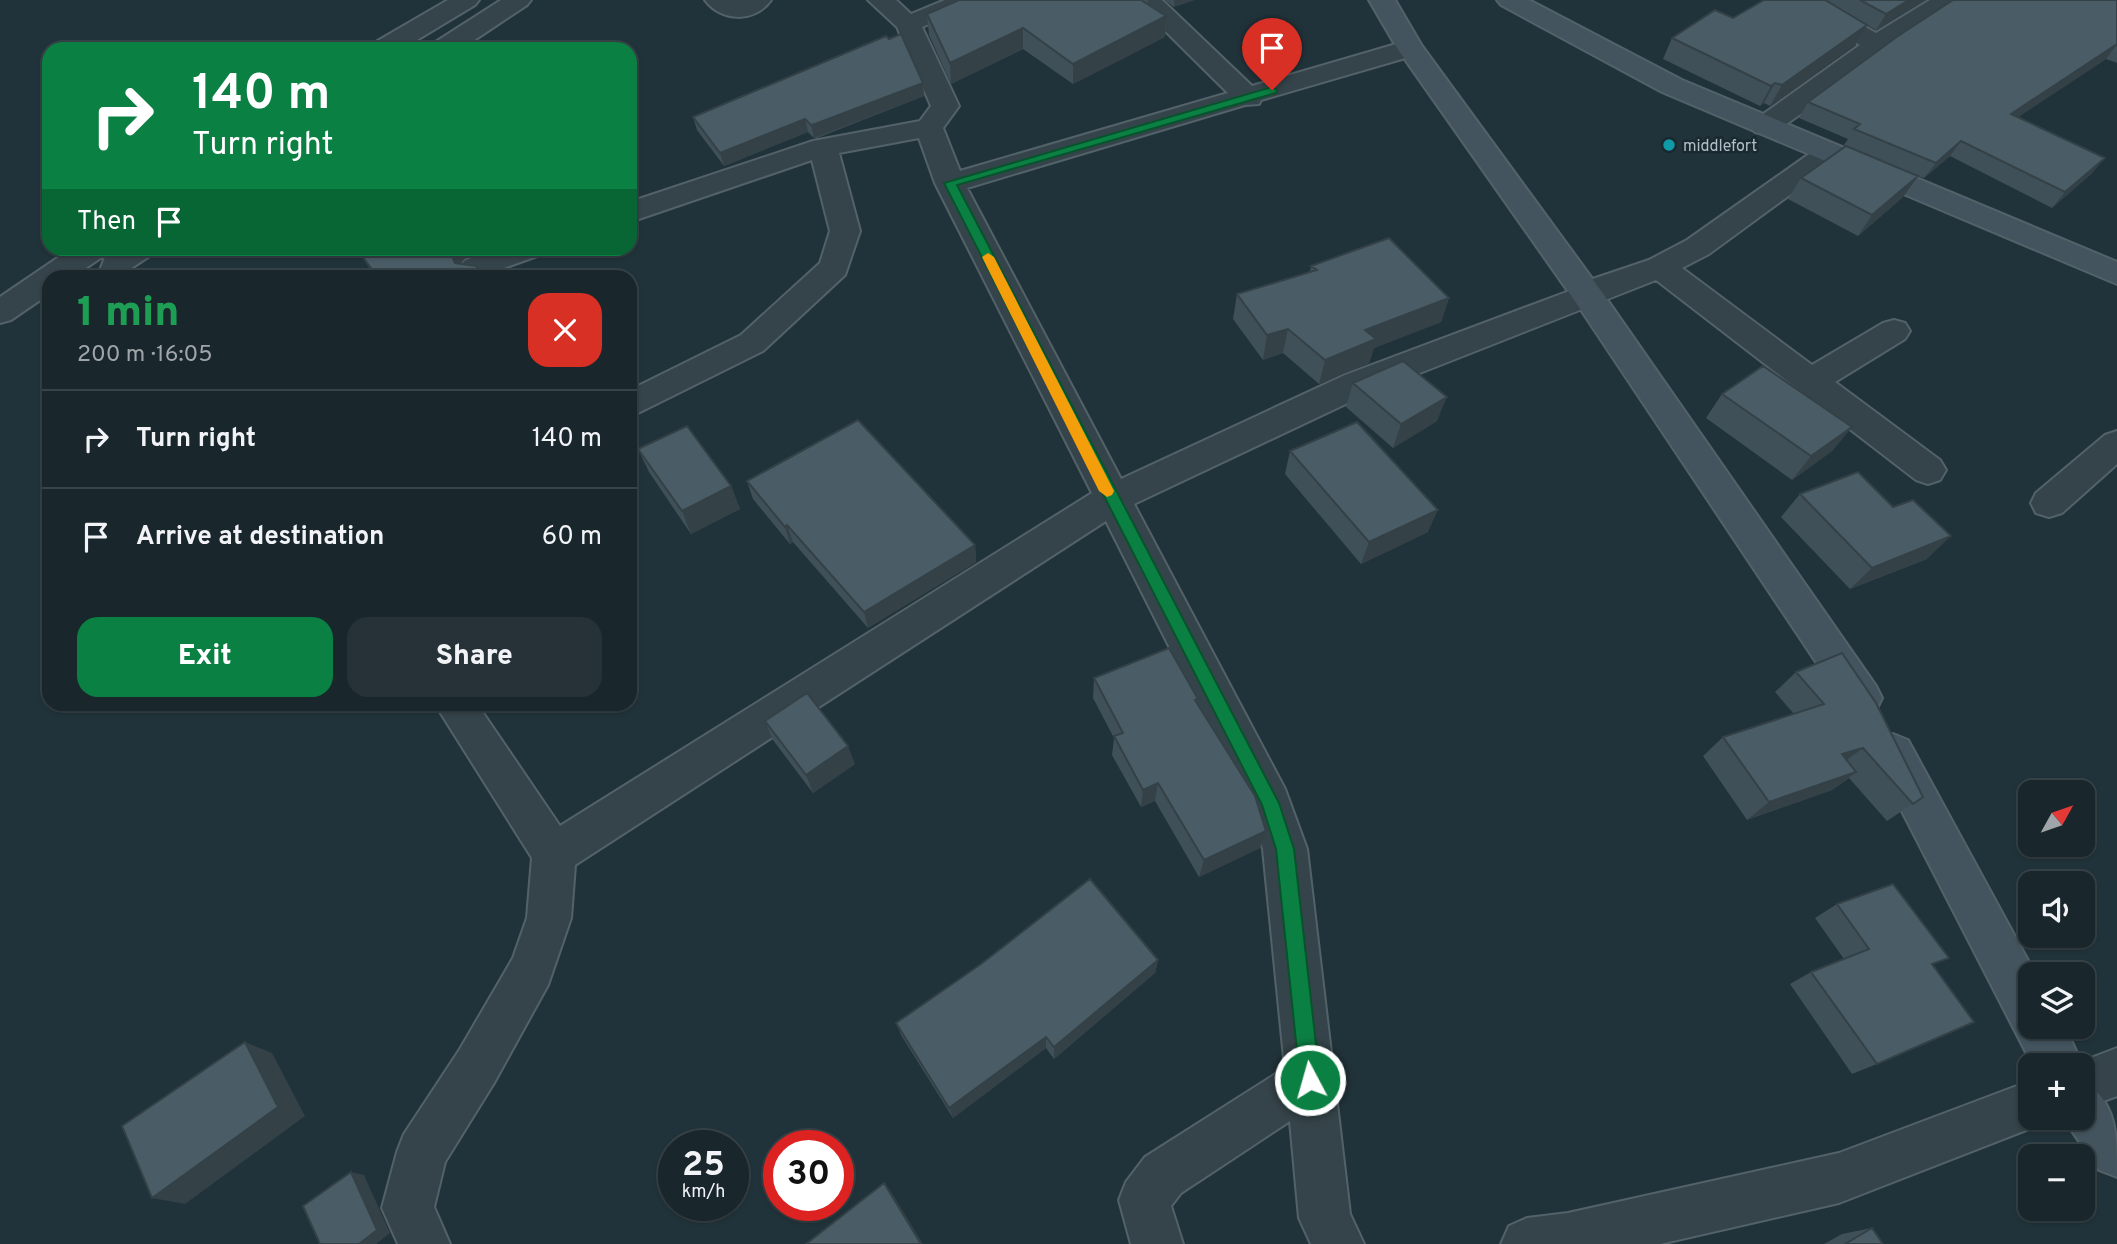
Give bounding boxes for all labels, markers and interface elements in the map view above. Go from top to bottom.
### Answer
pin [1242,18,1302,90]
icon: arrive [1253,29,1291,67]
text: 140 m [192,65,331,127]
icon: right [77,70,168,161]
text: Turn right [192,126,334,166]
marker: middlefort [1661,137,1677,153]
place label: middlefort [1683,137,1757,157]
icon: arrive [150,203,188,241]
text: Then [77,206,136,239]
text: 1 min [77,288,180,341]
button: close [528,293,602,367]
text: 200 m · 16:05 [77,341,213,370]
icon: right [77,420,115,458]
text: Turn right [136,423,256,456]
text: 140 m [532,423,602,456]
icon: arrive [77,518,115,556]
text: Arrive at destination [136,521,384,554]
text: 60 m [542,521,602,554]
button: Exit [77,617,333,697]
button: Share [347,617,602,697]
north arrow [2018,780,2095,858]
map controls [2018,780,2095,1221]
button: sound [2018,871,2095,948]
button: layers [2018,962,2095,1039]
position arrow [1273,1043,1347,1117]
button: + [2018,1053,2095,1130]
speed limit sign: 30 [763,1130,854,1221]
text: 25 [682,1144,725,1188]
button: − [2018,1144,2095,1221]
text: km/h [682,1181,725,1204]

